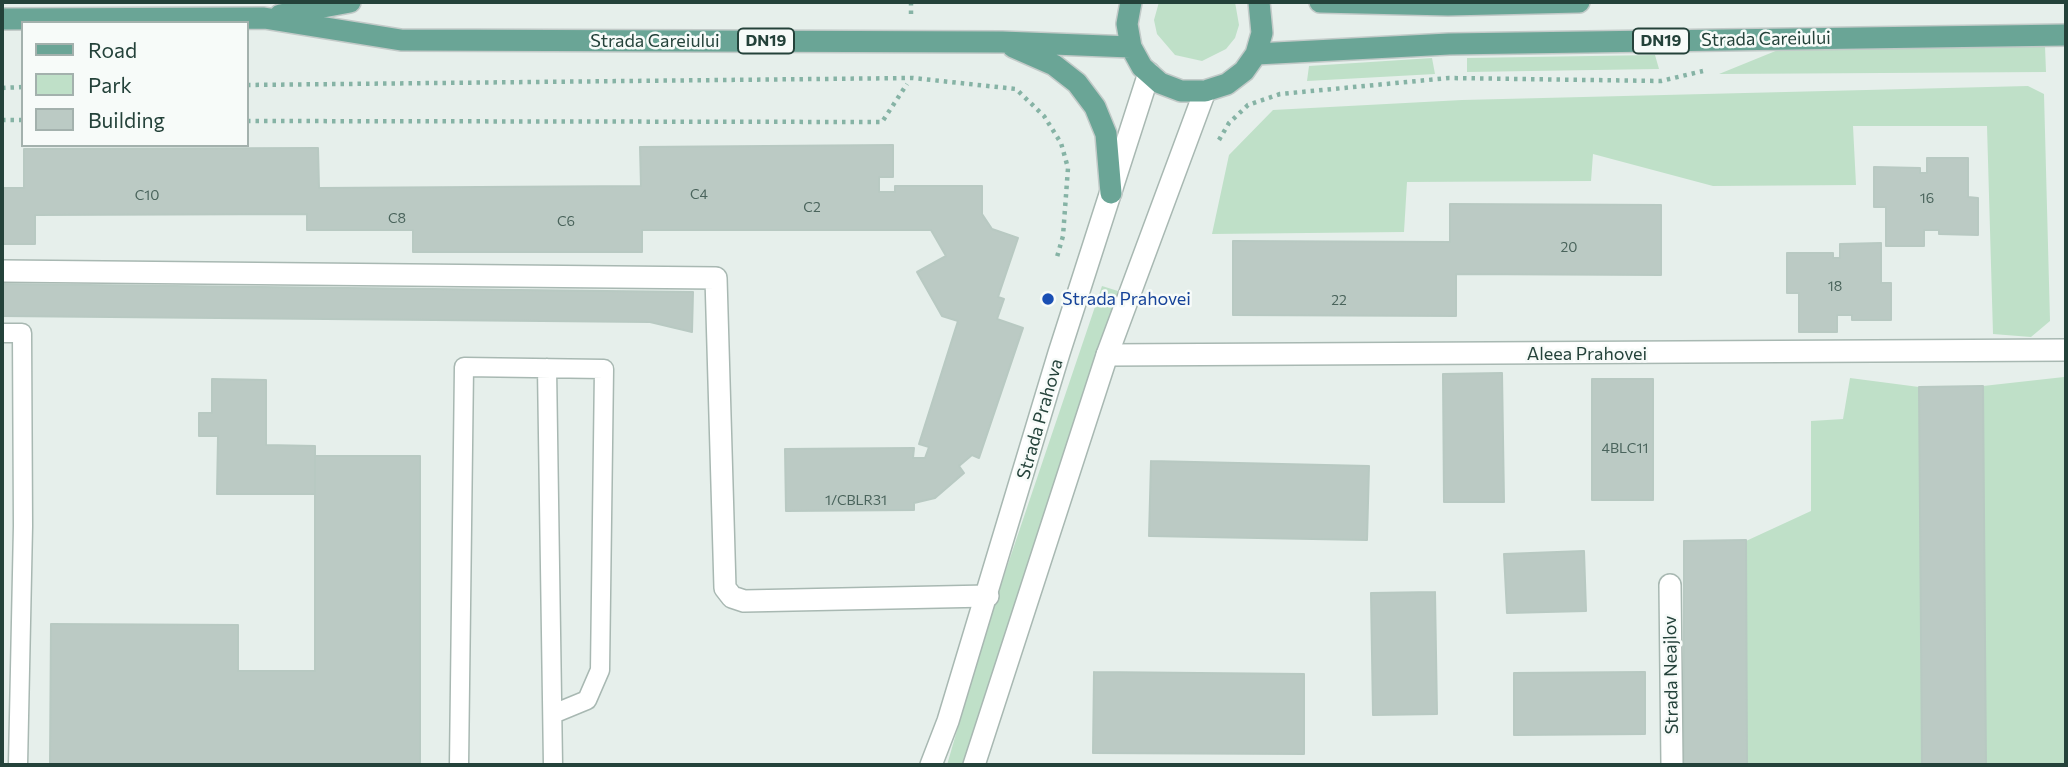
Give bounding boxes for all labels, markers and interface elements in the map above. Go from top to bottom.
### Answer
legend [21,21,248,147]
street label: Strada Careiului [1701,27,1831,51]
road number: DN19 [738,28,794,54]
road number: DN19 [1633,28,1689,54]
street label: Strada Careiului [590,30,720,52]
text: Road [88,37,137,62]
text: Park [88,72,132,97]
text: Building [88,107,165,132]
house number: C4 [690,186,708,202]
house number: C10 [135,187,159,203]
house number: 16 [1920,190,1934,206]
house number: C2 [803,199,821,215]
house number: C8 [388,210,406,226]
house number: C6 [557,213,575,229]
house number: 20 [1561,239,1577,255]
house number: 18 [1828,278,1842,294]
place label: Strada Prahovei [1062,288,1191,310]
marker: Strada Prahovei [1040,291,1056,307]
house number: 22 [1331,292,1347,308]
street label: Aleea Prahovei [1527,343,1647,365]
street label: Strada Prahova [1012,356,1068,482]
house number: 4BLC11 [1602,440,1648,456]
house number: 1/CBLR31 [825,492,887,508]
street label: Strada Neajlov [1659,615,1683,735]

